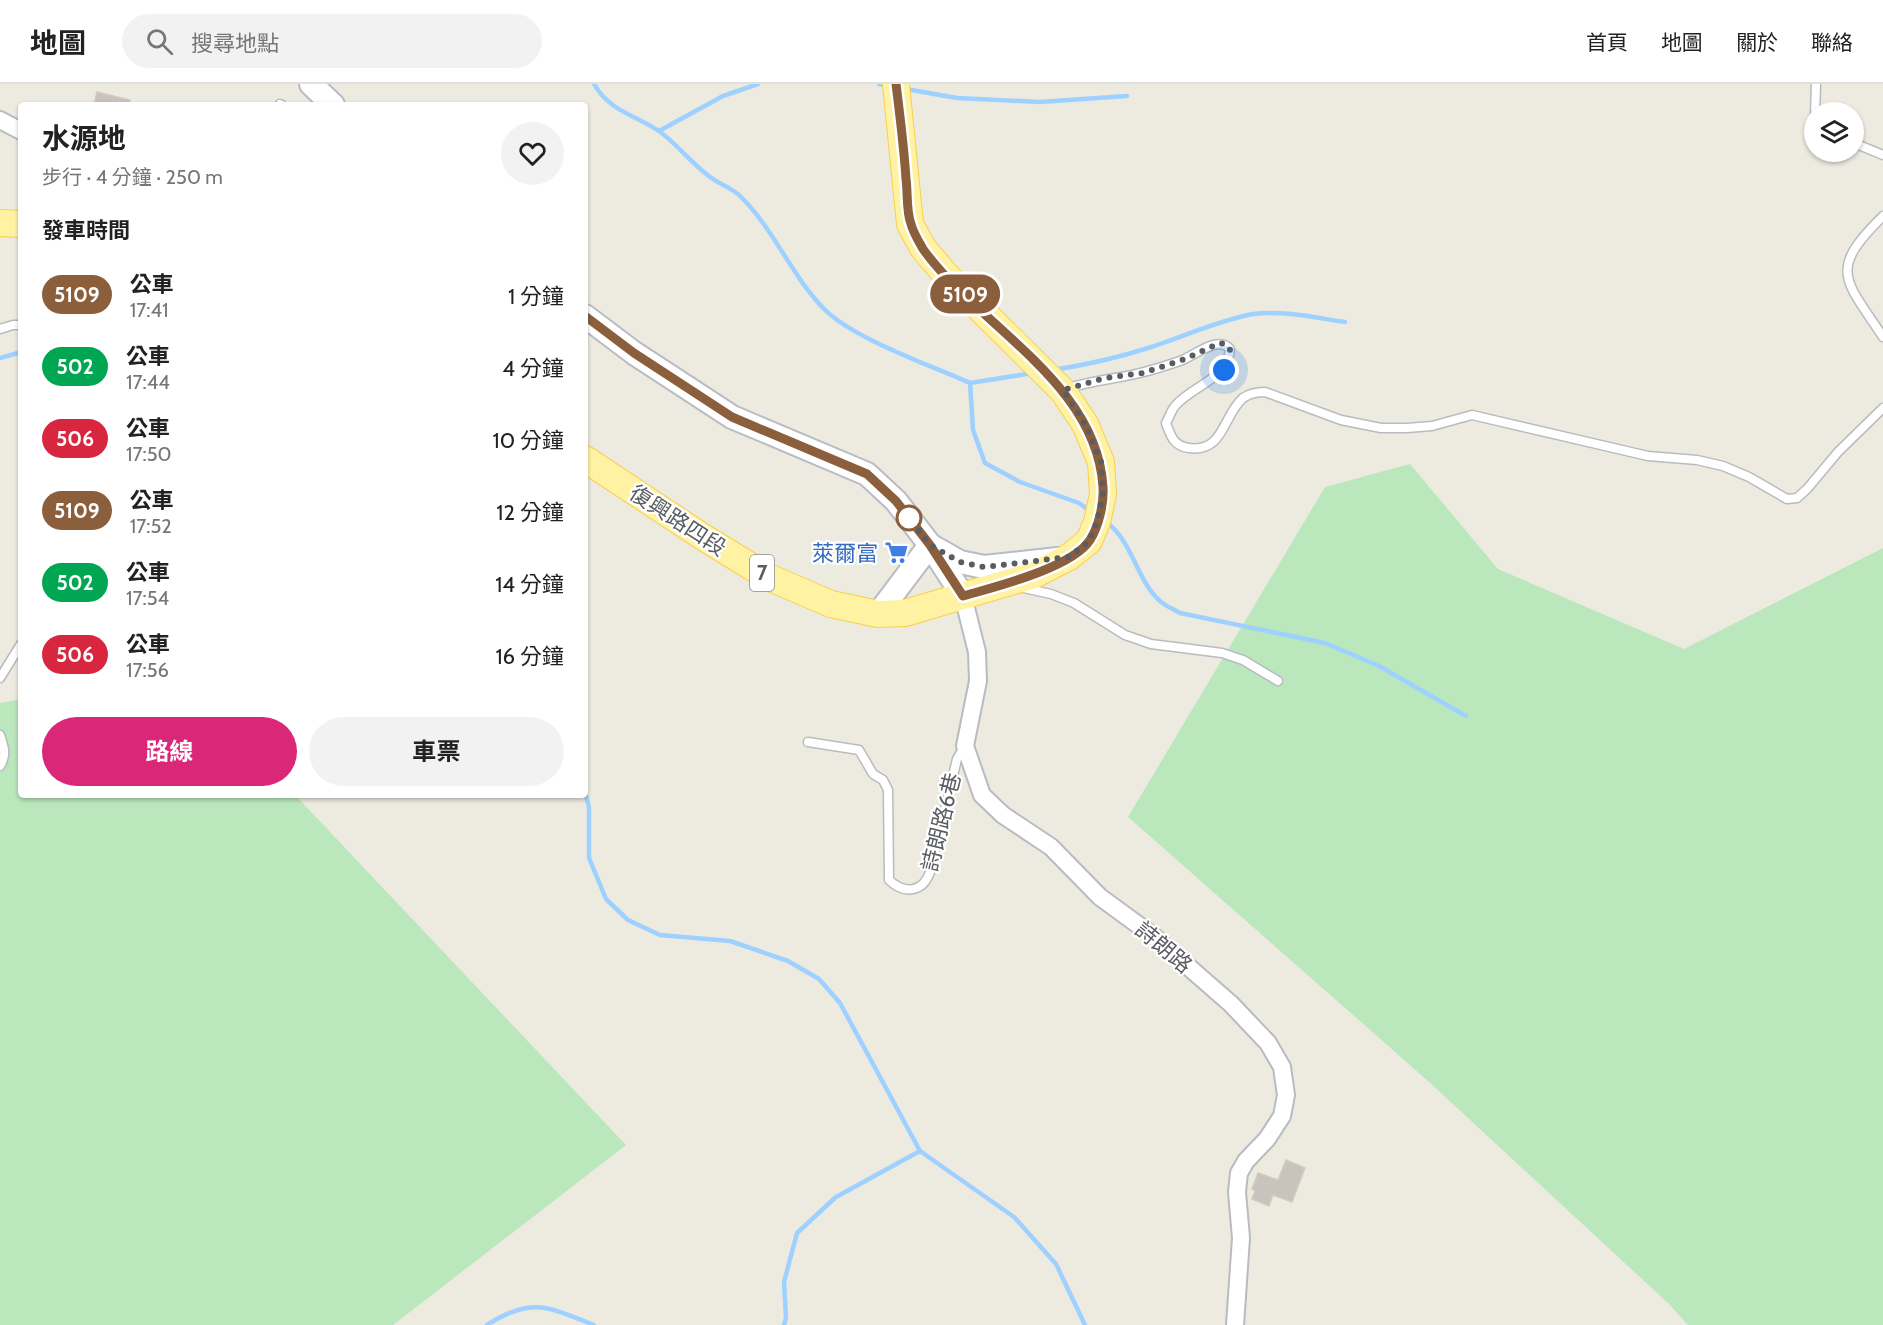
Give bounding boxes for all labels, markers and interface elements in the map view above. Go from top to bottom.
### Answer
search box [122,14,542,68]
icon: search [143,25,176,58]
text: 地圖 [30,26,86,60]
text: 搜尋地點 [191,30,279,57]
text: 首頁 [1586,30,1628,55]
text: 地圖 [1661,30,1703,55]
text: 關於 [1736,30,1778,55]
text: 聯絡 [1811,30,1853,55]
map controls [1804,102,1864,162]
button: layers [1804,102,1864,162]
text: 水源地 [42,121,126,155]
button: heart [501,122,564,185]
text: 步行 · 4 分鐘 · 250 m [42,165,223,189]
text: 發車時間 [42,217,130,244]
text: 公車 [130,271,174,298]
line badge: 5109 [923,274,1007,314]
text: 5109 [54,282,100,307]
text: 5109 [942,282,988,307]
text: 1 分鐘 [508,283,564,310]
text: 17:41 [130,298,168,322]
text: 公車 [126,343,170,370]
text: 502 [56,354,94,379]
text: 4 分鐘 [502,355,564,382]
your location [1209,355,1239,385]
text: 17:44 [126,370,170,394]
text: 公車 [126,415,170,442]
text: 506 [56,426,94,451]
text: 10 分鐘 [493,427,564,454]
text: 17:50 [126,442,172,466]
street label: 復興路四段 [624,479,731,562]
text: 公車 [130,487,174,514]
text: 5109 [54,498,100,523]
text: 12 分鐘 [496,499,564,526]
unlabelled marker [896,505,922,531]
text: 17:52 [130,514,172,538]
place label: 萊爾富 [812,540,878,567]
supermarket icon: 萊爾富 [883,540,909,566]
road number: 7 [750,555,774,591]
text: 公車 [126,559,170,586]
text: 502 [56,570,94,595]
text: 14 分鐘 [495,571,564,598]
text: 17:54 [126,586,169,610]
text: 公車 [126,631,170,658]
text: 506 [56,642,94,667]
text: 16 分鐘 [495,643,564,670]
text: 17:56 [126,658,169,682]
button: 路線 [42,717,297,786]
button: 車票 [309,717,564,786]
street label: 詩朗路6巷 [916,770,967,874]
street label: 詩朗路 [1130,916,1198,979]

